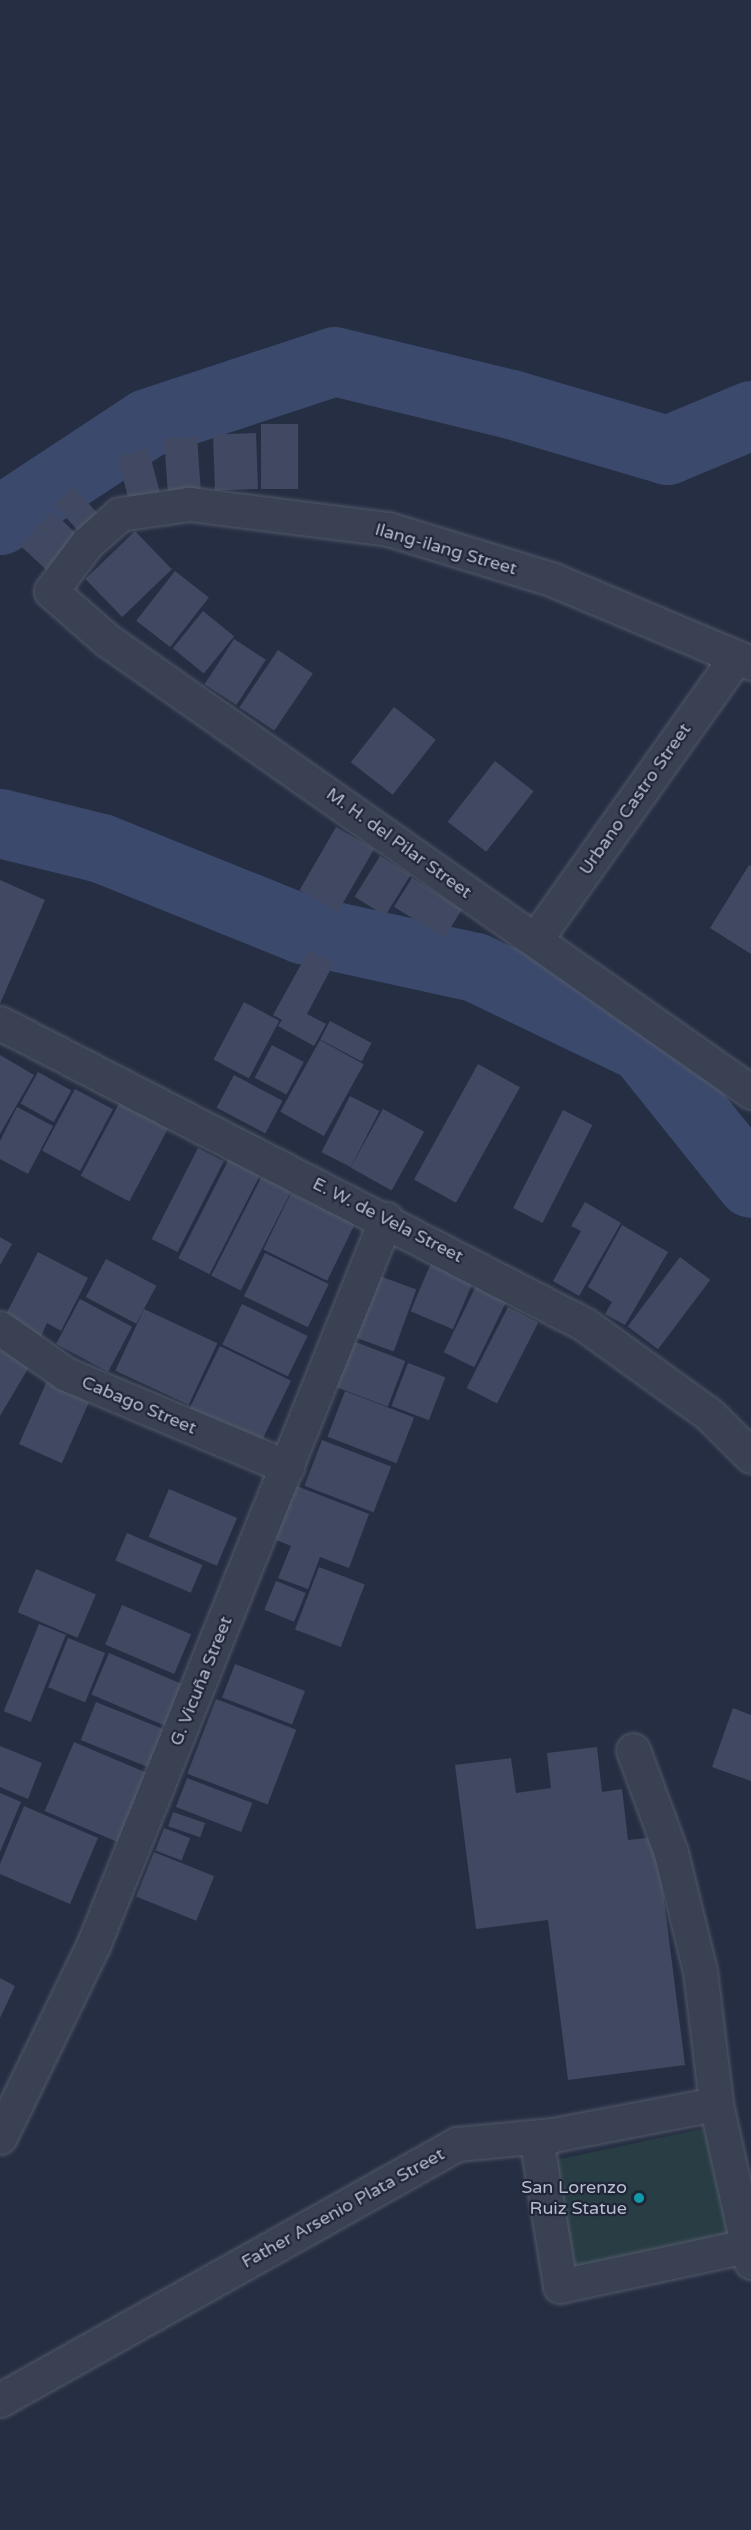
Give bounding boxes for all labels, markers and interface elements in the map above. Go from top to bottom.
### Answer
street label: Ilang-ilang Street [372,518,520,580]
street label: Urbano Castro Street [575,719,695,879]
street label: M. H. del Pilar Street [322,783,476,903]
street label: E. W. de Vela Street [309,1173,467,1267]
street label: Cabago Street [78,1371,200,1439]
street label: G. Vicuña Street [165,1613,237,1749]
street label: Father Arsenio Plata Street [238,2143,448,2273]
place label: San Lorenzo Ruiz Statue [521,2177,627,2220]
marker: San Lorenzo Ruiz Statue [632,2191,646,2205]

